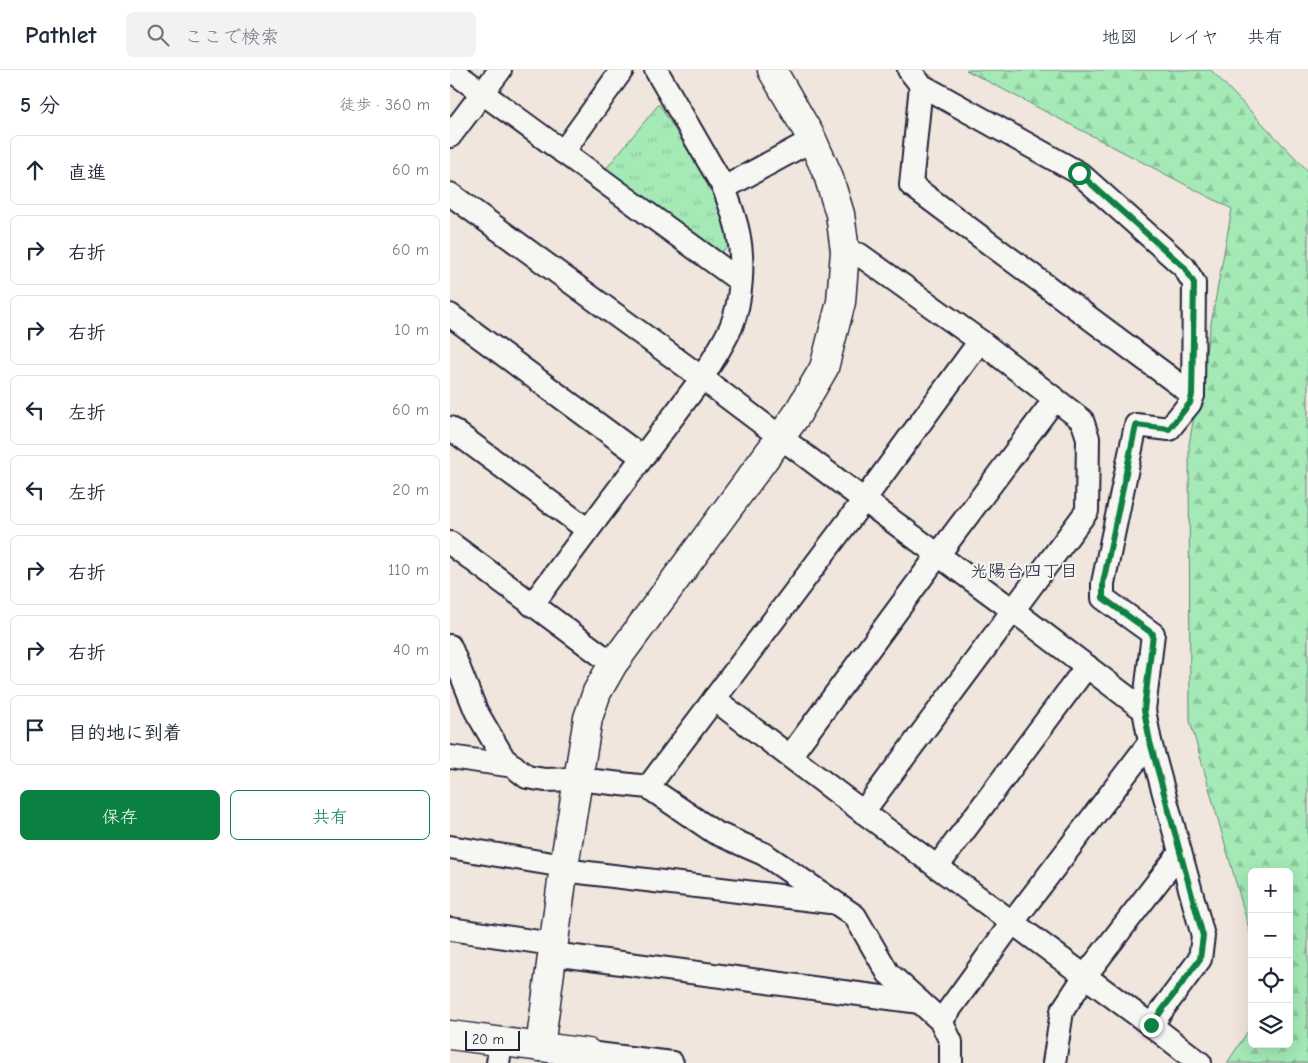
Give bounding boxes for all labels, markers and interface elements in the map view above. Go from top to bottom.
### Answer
search box [126,12,476,57]
text: Pathlet [25,21,96,49]
icon: search [144,21,172,49]
text: ここで検索 [184,26,279,48]
text: 地図 [1102,27,1138,48]
text: レイヤ [1166,27,1219,48]
text: 共有 [1247,27,1283,48]
text: 5 分 [20,93,60,117]
text: 徒歩 · 360 m [339,96,430,114]
icon: ahead [21,156,49,184]
text: 60 m [392,161,429,179]
text: 直進 [68,162,106,184]
route start [1068,162,1091,185]
icon: right [21,236,49,264]
text: 60 m [392,241,429,259]
text: 右折 [68,242,106,264]
icon: right [21,316,49,344]
text: 10 m [394,321,429,339]
text: 右折 [68,322,106,344]
icon: left [21,396,49,424]
text: 60 m [392,401,429,419]
text: 左折 [68,402,106,424]
icon: left [21,476,49,504]
text: 20 m [392,481,429,499]
text: 左折 [68,482,106,504]
icon: right [21,556,49,584]
text: 110 m [388,561,429,579]
district label: 光陽台四丁目 [970,561,1078,582]
text: 右折 [68,562,106,584]
icon: right [21,636,49,664]
text: 40 m [393,641,429,659]
text: 右折 [68,642,106,664]
icon: arrive [21,716,49,744]
text: 目的地に到着 [68,722,182,744]
button: 保存 [20,790,220,840]
button: 共有 [230,790,430,840]
map controls [1248,868,1293,1048]
button: + [1248,868,1293,913]
button: − [1248,913,1293,958]
button: locate [1248,958,1293,1003]
button: layers [1248,1003,1293,1048]
route end [1140,1014,1163,1037]
scale bar [465,1028,520,1051]
text: 20 m [472,1031,504,1048]

